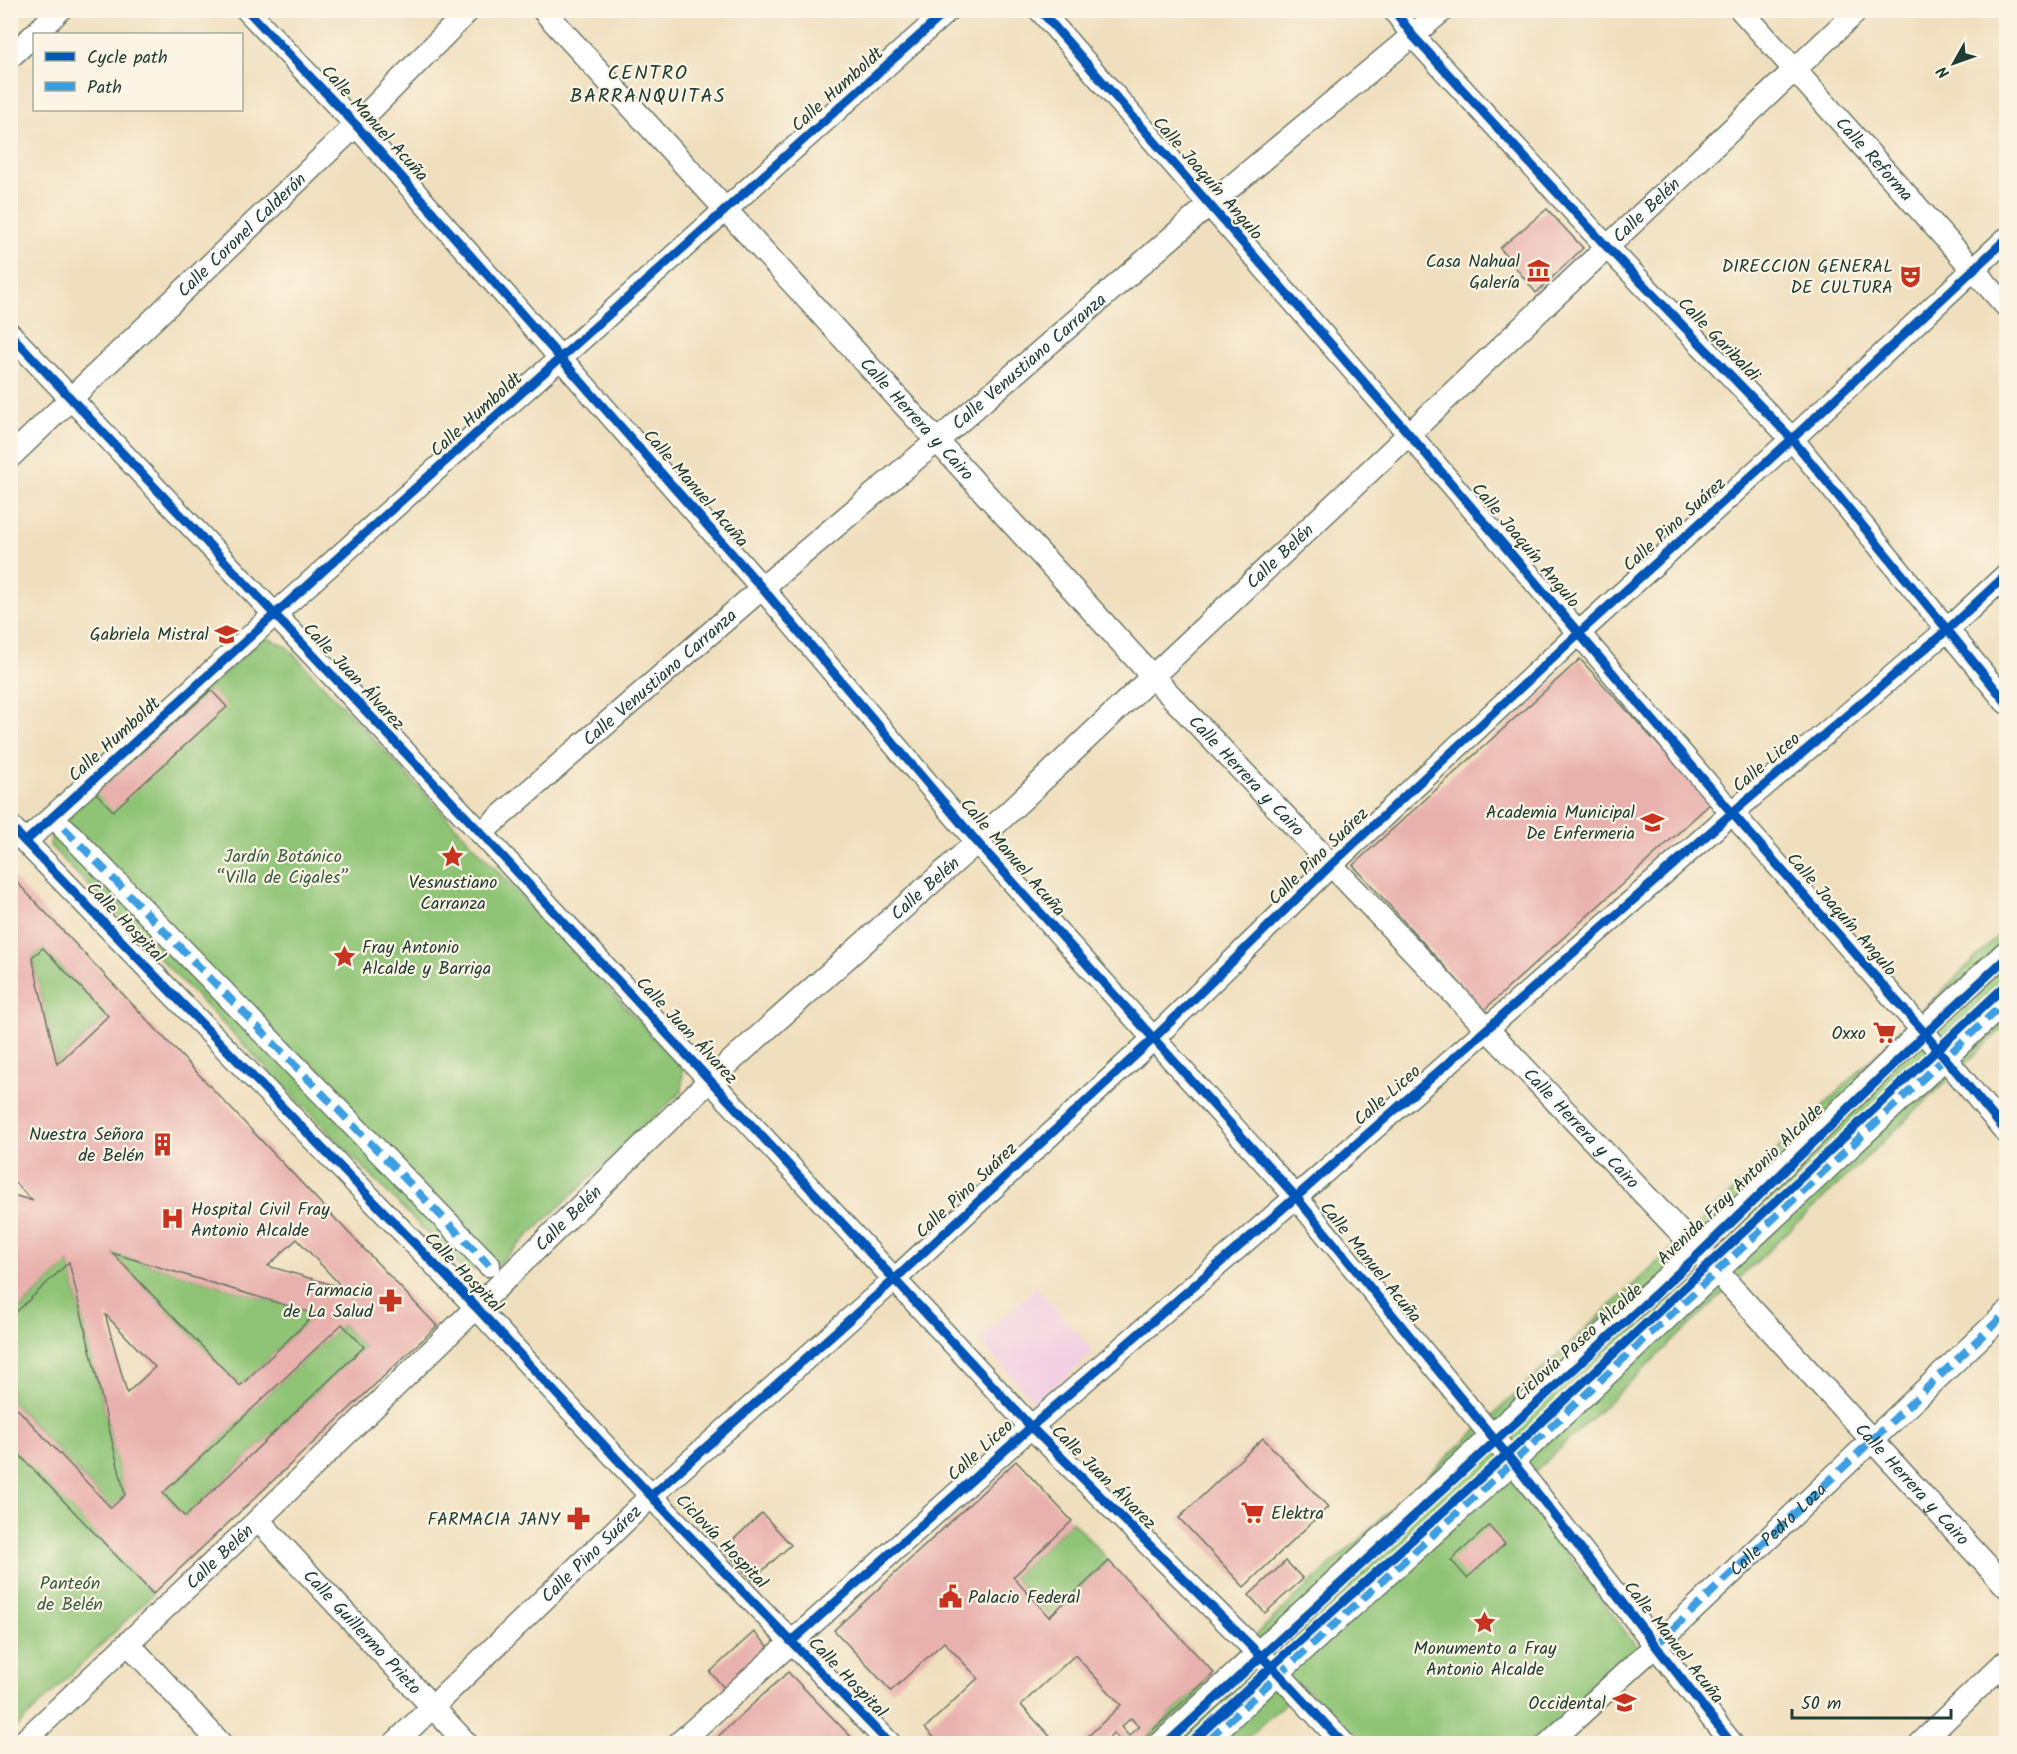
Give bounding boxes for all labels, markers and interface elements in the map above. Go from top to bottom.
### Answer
legend [33,33,243,111]
north arrow [1924,33,1984,93]
street label: Calle Humboldt [785,40,892,140]
text: Cycle path [87,44,168,73]
district label: CENTRO BARRANQUITAS [570,58,726,113]
street label: Calle Manuel Acuña [313,59,435,189]
text: N [1931,60,1956,84]
text: Path [87,74,122,103]
street label: Calle Joaquín Angulo [1144,110,1269,248]
street label: Calle Reforma [1827,111,1919,209]
street label: Calle Coronel Calderón [171,166,314,305]
street label: Calle Belén [1606,171,1688,251]
place label: Casa Nahual Galería [1426,248,1521,298]
place label: DIRECCION GENERAL DE CULTURA [1722,253,1893,303]
museum icon: Casa Nahual Galería [1525,258,1551,284]
theatre icon: DIRECCION GENERAL DE CULTURA [1898,263,1924,289]
street label: Calle Venustiano Carranza [946,287,1114,438]
street label: Calle Garibaldi [1670,291,1767,390]
street label: Calle Herrera y Cairo [852,352,980,488]
street label: Calle Humboldt [424,365,531,465]
street label: Calle Manuel Acuña [635,423,755,555]
street label: Calle Pino Suárez [1617,470,1733,580]
street label: Calle Joaquín Angulo [1463,477,1586,615]
street label: Calle Belén [1240,517,1322,597]
street label: Calle Venustiano Carranza [577,603,745,754]
street label: Calle Juan Álvarez [295,616,411,738]
place label: Gabriela Mistral [90,621,210,650]
school or university icon: Gabriela Mistral [214,621,240,647]
street label: Calle Humboldt [62,690,169,790]
street label: Calle Herrera y Cairo [1180,709,1311,844]
street label: Calle Liceo [1726,726,1808,801]
street label: Calle Manuel Acuña [952,792,1072,924]
place label: Academia Municipal De Enfermeria [1486,799,1636,849]
street label: Calle Pino Suárez [1262,801,1376,913]
school or university icon: Academia Municipal De Enfermeria [1640,809,1666,835]
park label: Jardín Botánico “Villa de Cigales” [217,843,349,893]
place icon: Vesnustiano Carranza [440,843,466,869]
street label: Calle Joaquín Angulo [1778,846,1903,984]
street label: Calle Belén [885,850,967,928]
place label: Vesnustiano Carranza [409,869,497,919]
street label: Calle Hospital [78,876,172,971]
place label: Fray Antonio Alcalde y Barriga [362,934,491,984]
place icon: Fray Antonio Alcalde y Barriga [331,944,357,970]
street label: Calle Juan Álvarez [628,970,744,1092]
place label: Oxxo [1831,1020,1866,1049]
supermarket icon: Oxxo [1871,1020,1897,1046]
street label: Calle Liceo [1348,1058,1428,1134]
street label: Calle Herrera y Cairo [1515,1062,1645,1197]
street label: Avenida Fray Antonio Alcalde [1651,1097,1831,1273]
place label: Nuestra Señora de Belén [29,1121,144,1171]
building icon: Nuestra Señora de Belén [149,1131,175,1157]
street label: Calle Pino Suárez [909,1136,1025,1246]
street label: Calle Belén [529,1179,610,1259]
place label: Hospital Civil Fray Antonio Alcalde [191,1196,330,1246]
street label: Calle Manuel Acuña [1311,1196,1428,1330]
hospital icon: Hospital Civil Fray Antonio Alcalde [160,1206,186,1232]
street label: Calle Hospital [416,1226,510,1321]
place label: Farmacia de La Salud [283,1277,374,1327]
street label: Ciclovía Paseo Alcalde [1508,1277,1650,1409]
pharmacy icon: Farmacia de La Salud [378,1287,404,1313]
street label: Calle Liceo [941,1413,1021,1489]
street label: Calle Herrera y Cairo [1847,1417,1976,1553]
street label: Calle Juan Álvarez [1044,1419,1162,1538]
street label: Calle Pedro Loza [1723,1477,1835,1584]
street label: Ciclovía Hospital [667,1487,775,1597]
street label: Calle Pino Suárez [535,1499,650,1611]
supermarket icon: Elektra [1240,1500,1266,1526]
place label: Elektra [1271,1500,1324,1529]
place label: FARMACIA JANY [428,1506,561,1535]
pharmacy icon: FARMACIA JANY [565,1506,591,1532]
street label: Calle Belén [180,1518,261,1597]
street label: Calle Guillermo Prieto [295,1563,428,1702]
park label: Panteón de Belén [37,1570,103,1620]
street label: Calle Manuel Acuña [1615,1575,1730,1711]
public building icon: Palacio Federal [937,1584,963,1610]
place label: Palacio Federal [968,1584,1081,1613]
place icon: Monumento a Fray Antonio Alcalde [1472,1609,1498,1635]
street label: Calle Hospital [800,1631,894,1726]
place label: Monumento a Fray Antonio Alcalde [1414,1635,1557,1685]
scale bar [1792,1682,1951,1720]
place label: Occidental [1528,1690,1607,1719]
school or university icon: Occidental [1611,1690,1637,1716]
text: 50 m [1801,1690,1841,1719]

